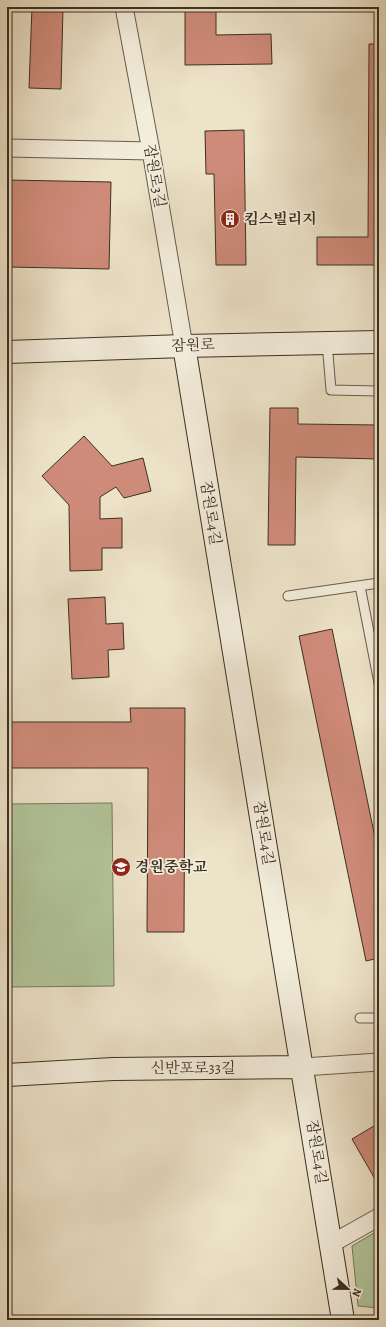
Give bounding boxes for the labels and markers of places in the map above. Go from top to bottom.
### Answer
building icon: 킴스빌리지 [219,208,241,230]
place label: 킴스빌리지 [244,209,316,229]
school or university icon: 경원중학교 [110,856,132,878]
place label: 경원중학교 [135,857,208,877]

